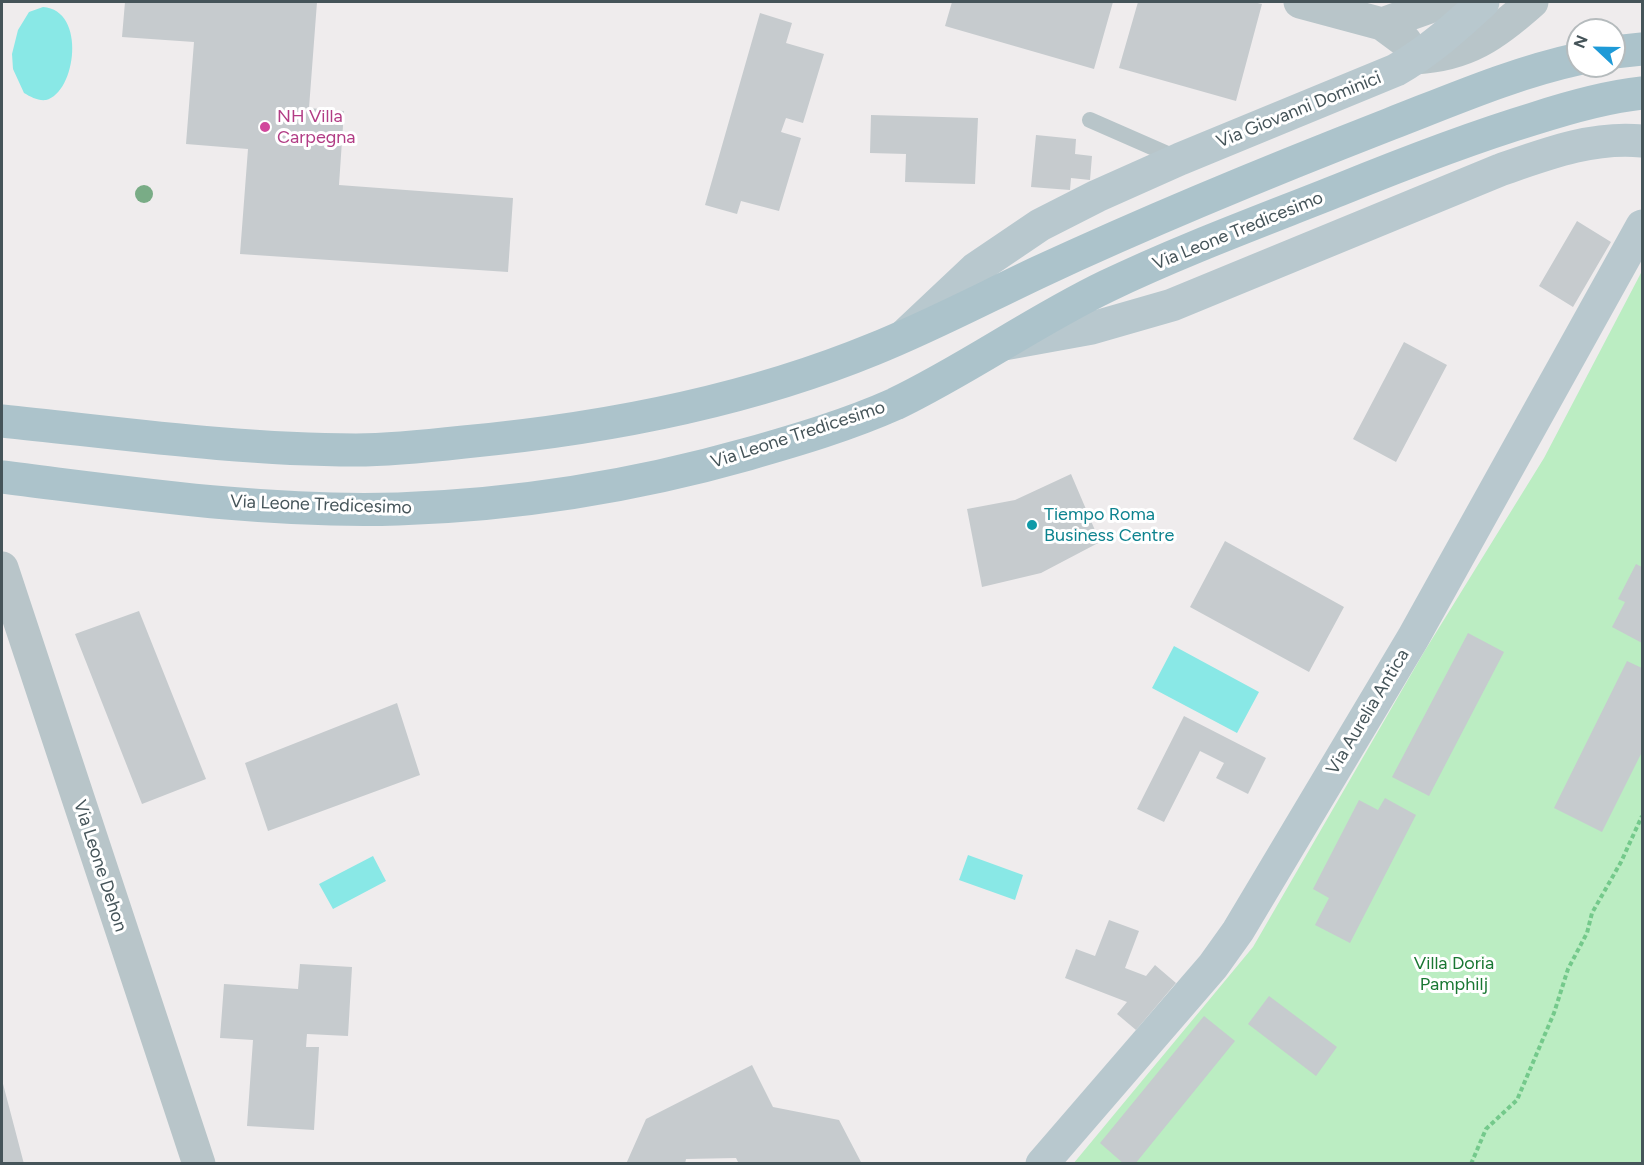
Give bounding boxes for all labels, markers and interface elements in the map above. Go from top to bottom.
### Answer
north arrow [1566,18,1626,78]
text: N [1570,33,1592,51]
street label: Via Giovanni Dominici [1213,67,1385,153]
place label: NH Villa Carpegna [277,106,355,148]
marker: NH Villa Carpegna [258,120,272,134]
street label: Via Leone Tredicesimo [1150,187,1326,275]
street label: Via Leone Tredicesimo [708,397,888,473]
street label: Via Leone Tredicesimo [230,491,412,519]
place label: Tiempo Roma Business Centre [1044,504,1174,546]
marker: Tiempo Roma Business Centre [1025,518,1039,532]
street label: Via Aurelia Antica [1322,645,1414,779]
street label: Via Leone Dehon [69,798,131,934]
park label: Villa Doria Pamphilj [1414,953,1494,996]

